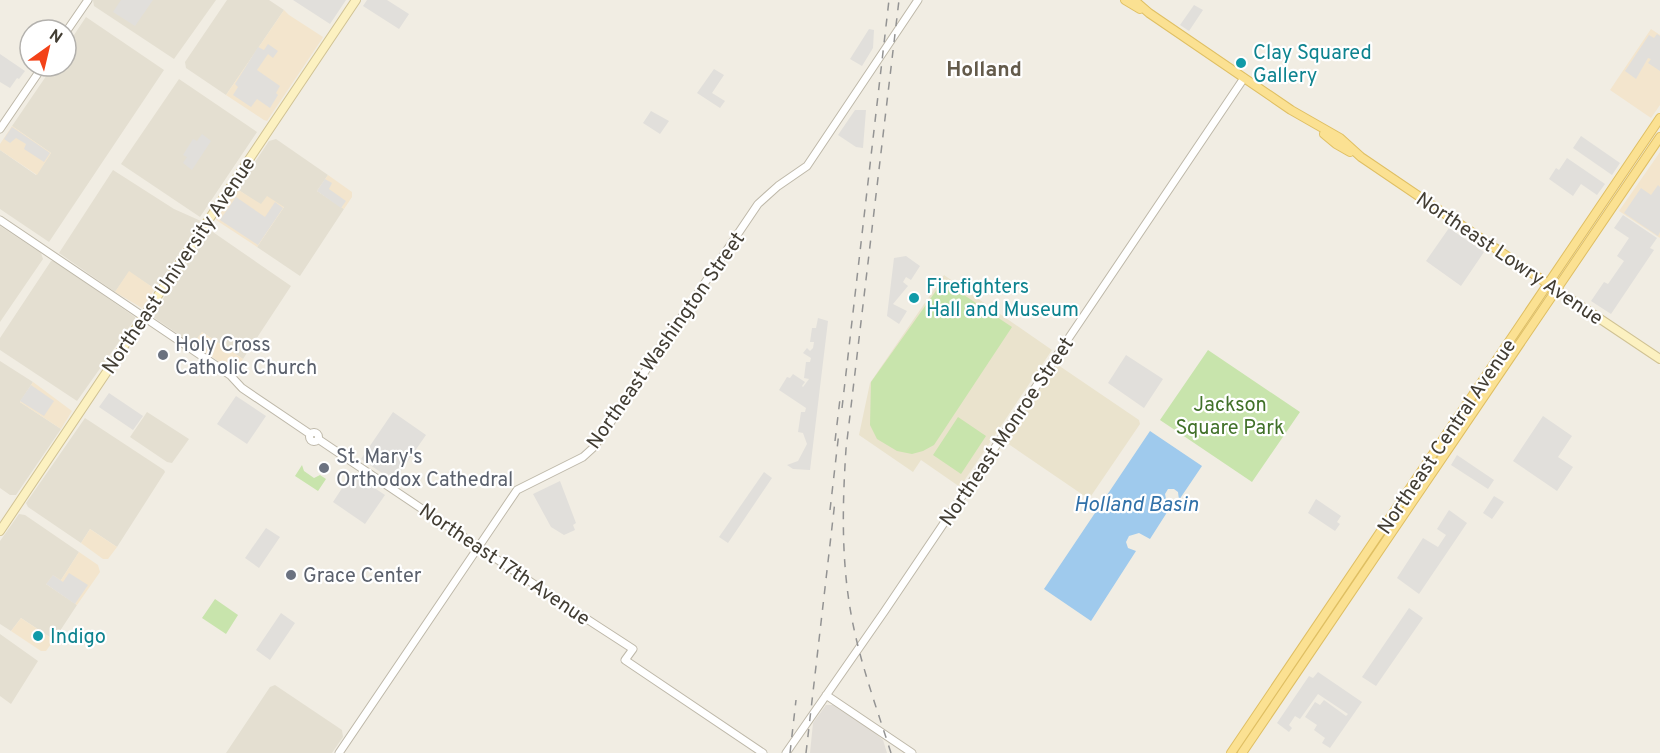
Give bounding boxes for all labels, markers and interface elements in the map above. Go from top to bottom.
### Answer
north arrow [18,18,78,78]
text: N [45,26,66,49]
place label: Clay Squared Gallery [1253,41,1372,90]
marker: Clay Squared Gallery [1234,56,1248,70]
district label: Holland [946,57,1022,84]
street label: Northeast University Avenue [97,153,262,380]
street label: Northeast Lowry Avenue [1410,187,1608,332]
street label: Northeast Washington Street [582,228,752,455]
place label: Firefighters Hall and Museum [926,275,1079,324]
marker: Firefighters Hall and Museum [907,291,921,305]
place label: Holy Cross Catholic Church [175,333,317,382]
street label: Northeast Monroe Street [935,333,1081,532]
street label: Northeast Central Avenue [1372,334,1523,540]
marker: Holy Cross Catholic Church [156,348,170,362]
park label: Jackson Square Park [1175,393,1285,442]
place label: St. Mary's Orthodox Cathedral [336,445,513,494]
marker: St. Mary's Orthodox Cathedral [317,461,331,475]
water label: Holland Basin [1074,492,1199,519]
street label: Northeast 17th Avenue [413,499,595,633]
place label: Grace Center [303,564,422,590]
marker: Grace Center [284,568,298,582]
place label: Indigo [50,625,106,651]
marker: Indigo [31,629,45,643]

